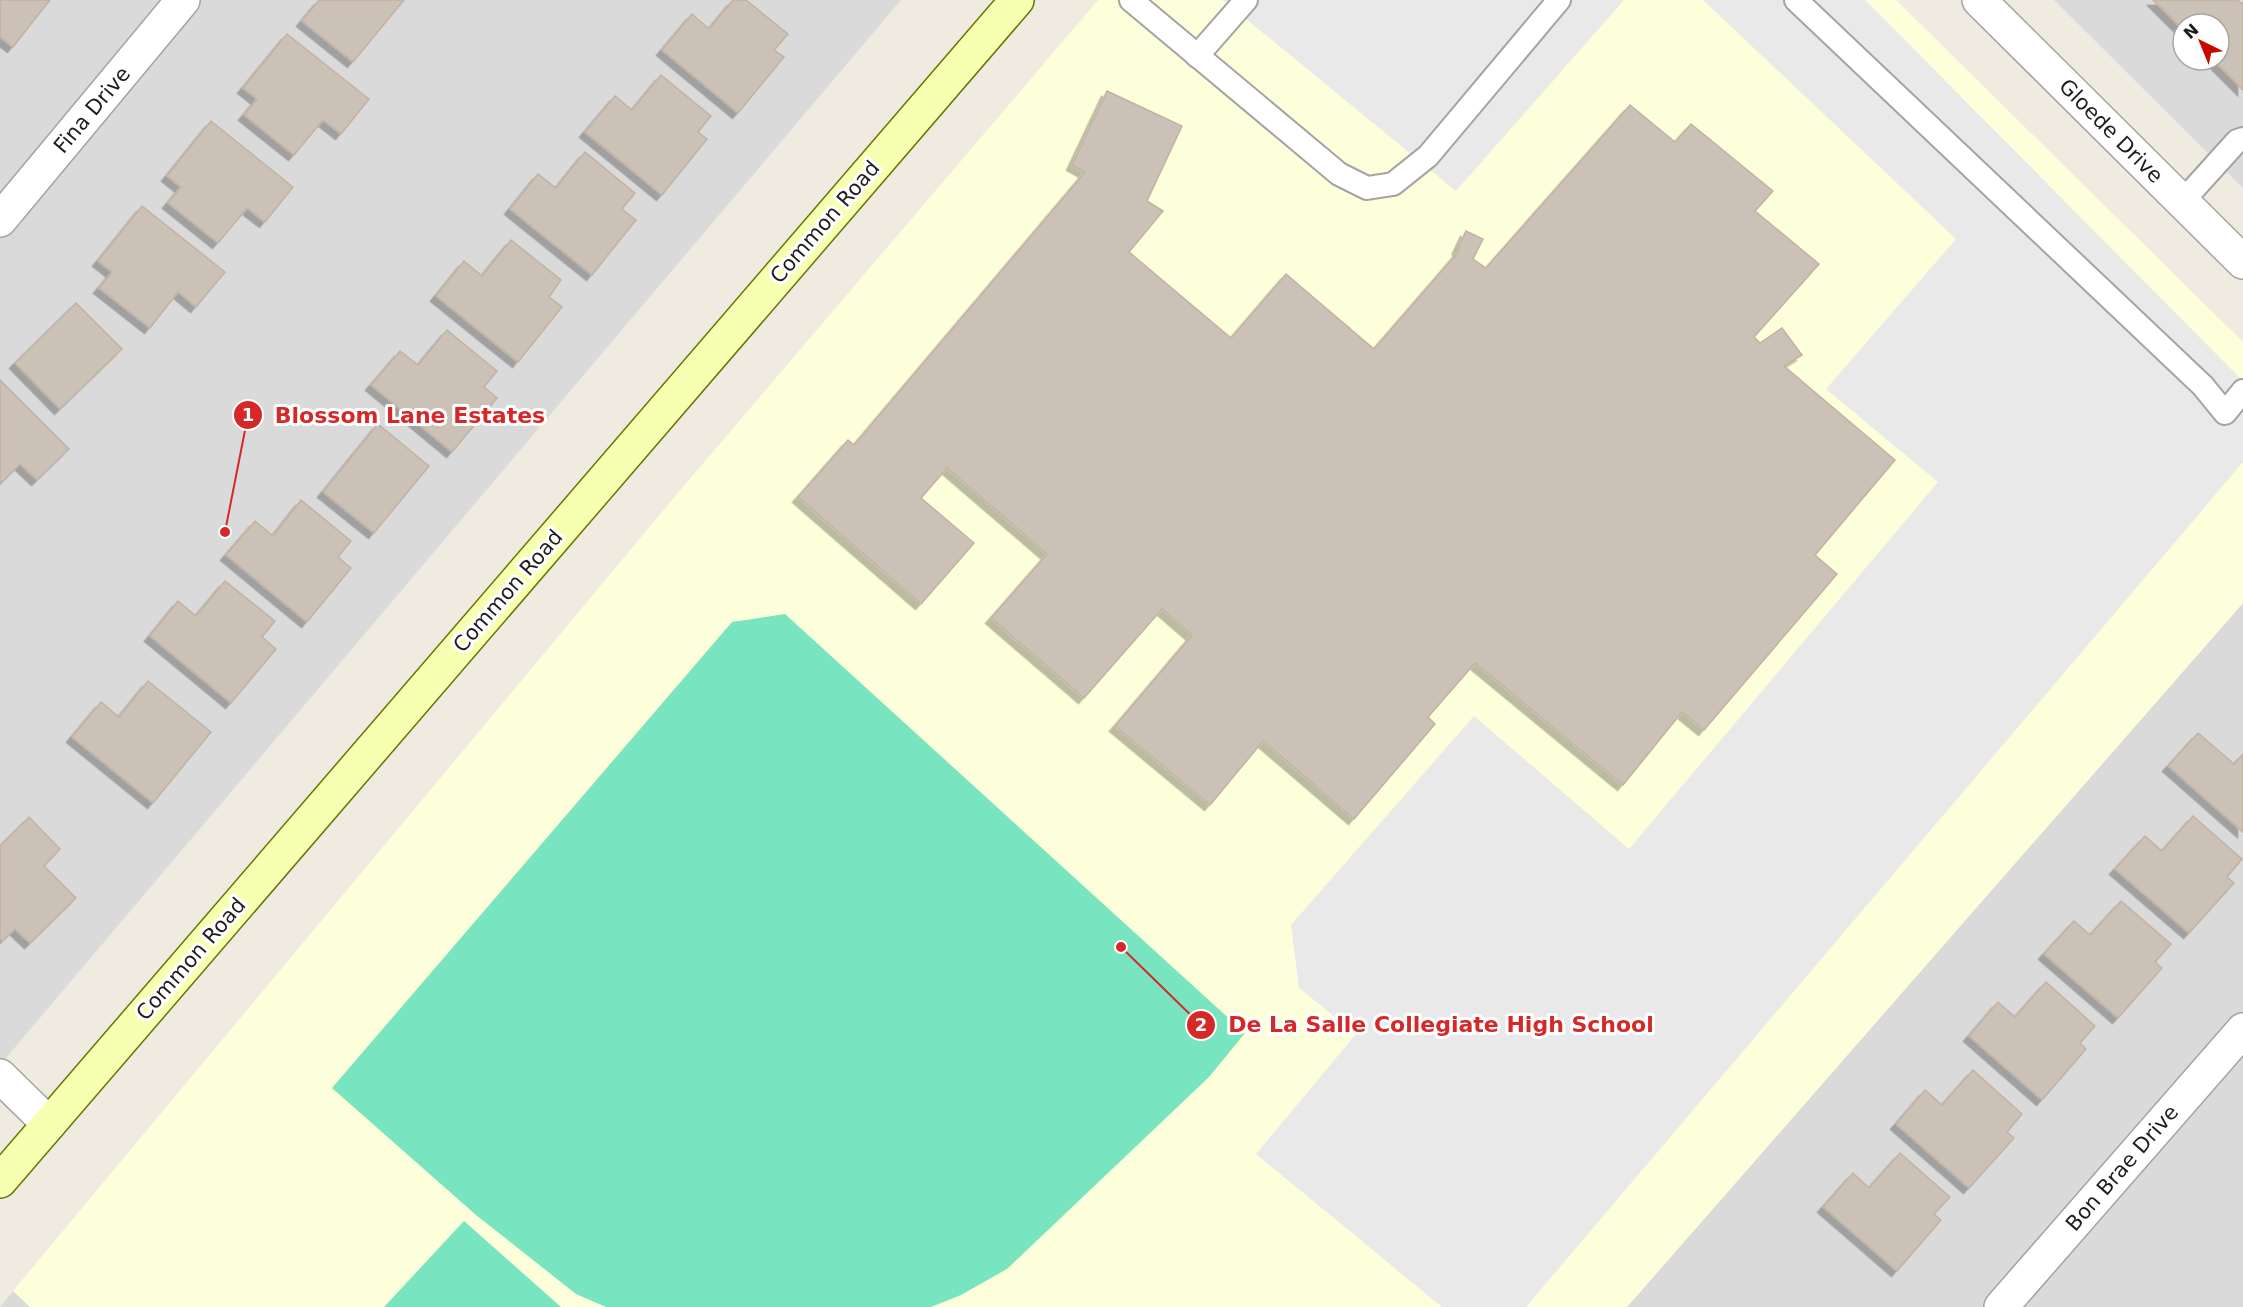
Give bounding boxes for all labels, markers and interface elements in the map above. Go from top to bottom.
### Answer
north arrow [2171,12,2231,72]
text: N [2180,20,2202,43]
street label: Fina Drive [49,62,135,158]
street label: Gloede Drive [2054,74,2168,188]
street label: Common Road [765,156,885,288]
callout: Blossom Lane Estates [233,395,557,435]
text: Blossom Lane Estates [275,403,545,428]
text: 1 [242,404,254,425]
street label: Common Road [448,525,568,657]
street label: Common Road [131,893,251,1025]
callout: De La Salle Collegiate High School [1186,1005,1666,1045]
text: De La Salle Collegiate High School [1228,1012,1654,1037]
text: 2 [1195,1014,1207,1035]
street label: Bon Brae Drive [2061,1100,2183,1236]

